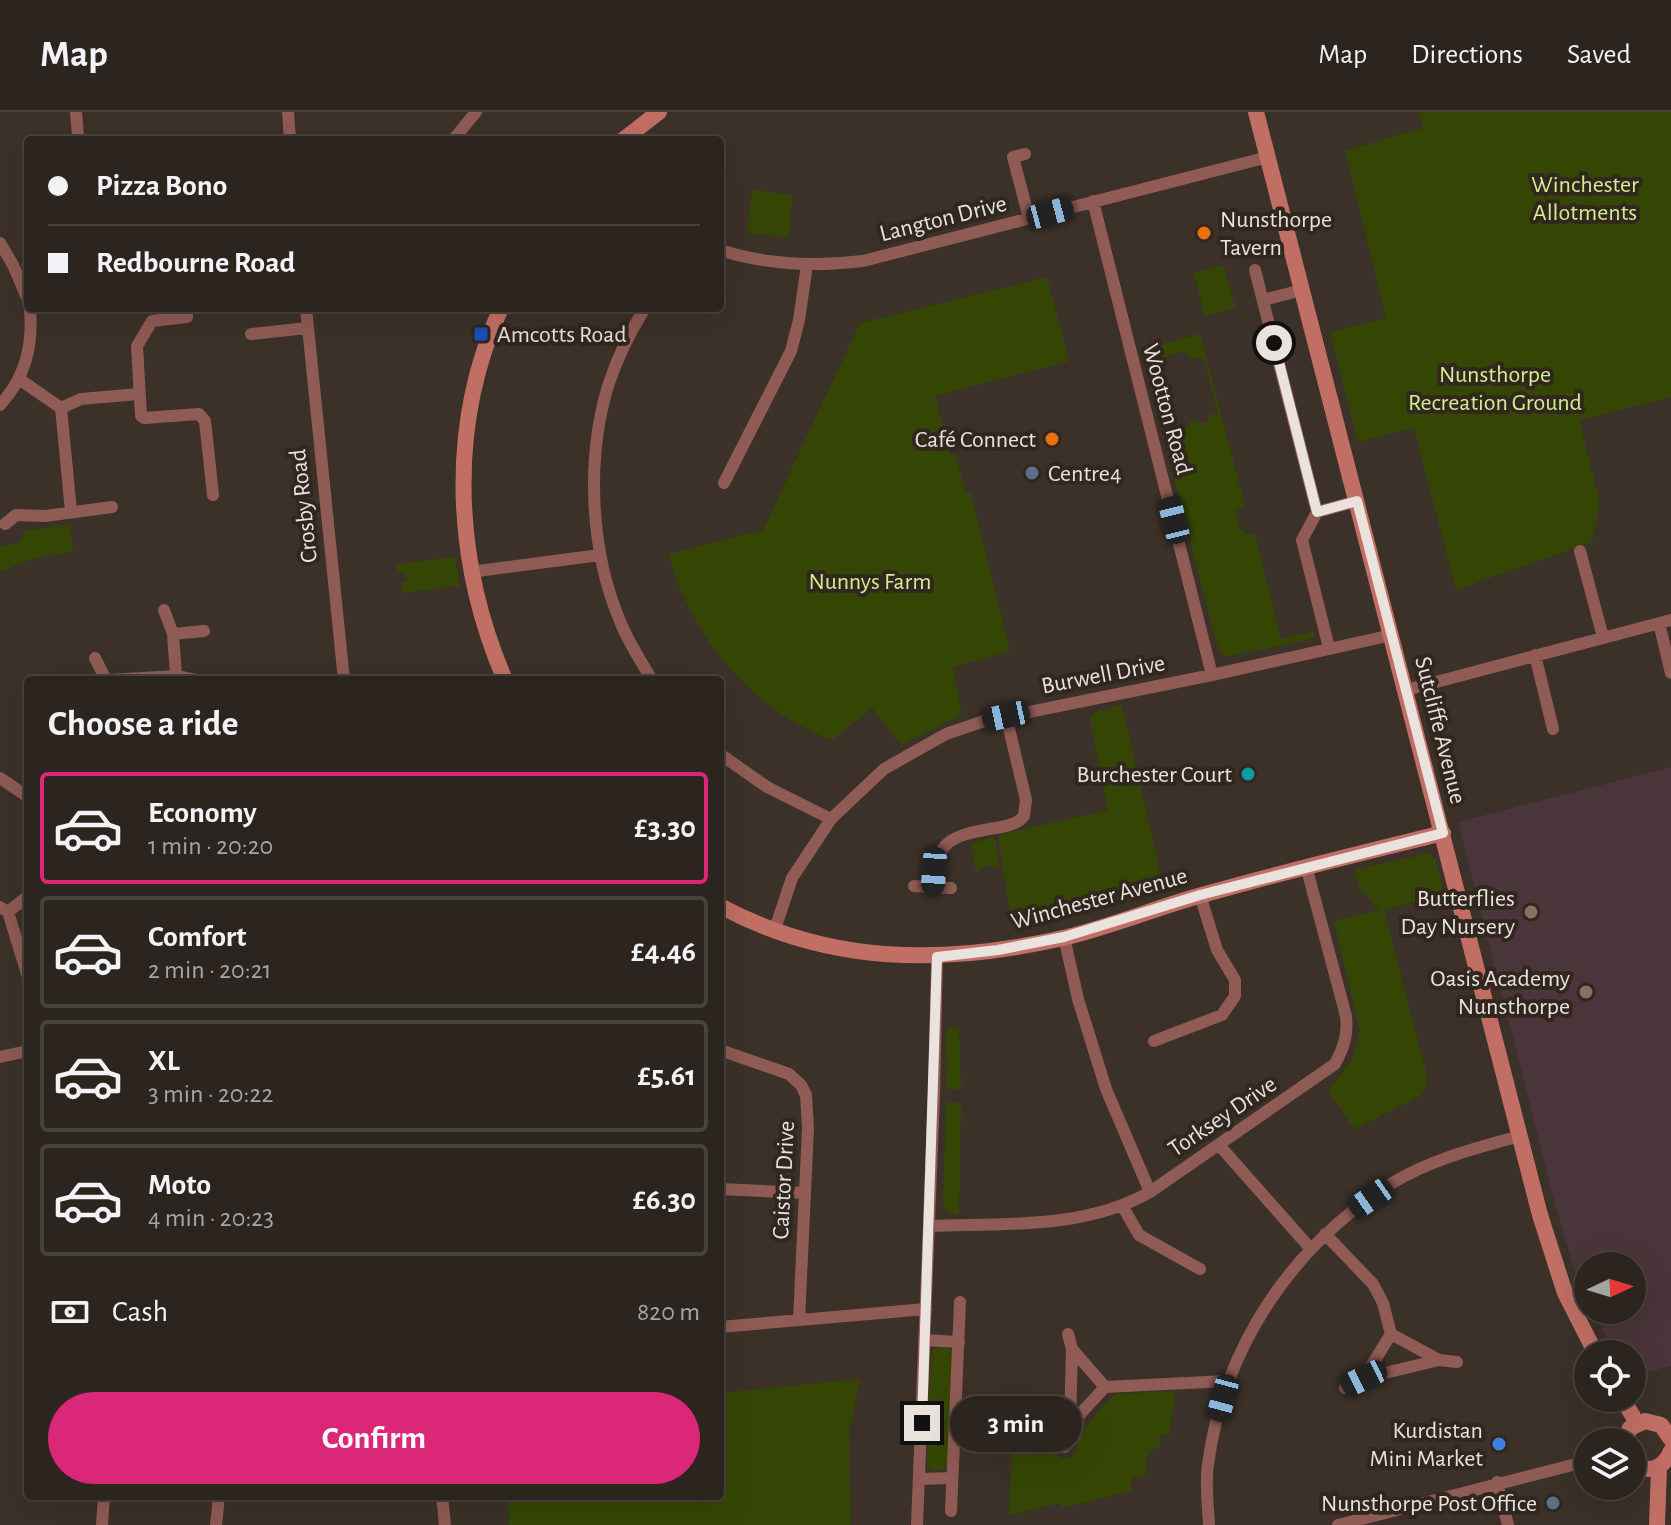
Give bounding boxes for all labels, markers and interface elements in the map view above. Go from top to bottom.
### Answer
text: Map [40,36,108,74]
text: Map [1318,41,1367,69]
text: Directions [1411,41,1523,69]
text: Saved [1567,41,1631,69]
text: Pizza Bono [96,171,227,201]
park label: Winchester Allotments [1531,173,1639,225]
street label: Langton Drive [877,192,1009,246]
car [1024,195,1076,231]
place label: Nunsthorpe Tavern [1220,208,1332,260]
marker: Nunsthorpe Tavern [1195,224,1213,242]
text: Redbourne Road [96,248,295,278]
place label: Amcotts Road [497,323,627,347]
marker: Amcotts Road [472,325,490,343]
route start [1256,325,1292,361]
street label: Wootton Road [1138,341,1196,477]
park label: Nunsthorpe Recreation Ground [1408,363,1582,415]
place label: Café Connect [915,428,1036,452]
marker: Café Connect [1043,430,1061,448]
street label: Crosby Road [286,448,322,564]
place label: Centre4 [1048,462,1121,486]
marker: Centre4 [1023,464,1041,482]
car [1157,494,1191,546]
park label: Nunnys Farm [809,570,931,594]
street label: Burwell Drive [1039,651,1167,699]
street label: Sutcliffe Avenue [1410,654,1470,806]
car [980,699,1032,733]
text: Choose a ride [48,706,238,742]
place label: Burchester Court [1076,763,1232,787]
marker: Burchester Court [1239,765,1257,783]
icon: car [52,792,124,864]
text: Economy [148,798,257,828]
text: £3.30 [634,813,696,843]
text: 1 min · 20:20 [148,833,273,859]
car [920,846,948,896]
street label: Winchester Avenue [1009,864,1190,934]
place label: Butterflies Day Nursery [1400,887,1515,939]
marker: Butterflies Day Nursery [1522,903,1540,921]
icon: car [52,916,124,988]
text: Comfort [148,922,247,952]
text: £4.46 [631,937,696,967]
text: 2 min · 20:21 [148,957,271,983]
place label: Oasis Academy Nunsthorpe [1430,967,1570,1019]
marker: Oasis Academy Nunsthorpe [1577,983,1595,1001]
icon: car [52,1040,124,1112]
text: XL [148,1046,180,1076]
text: £5.61 [638,1061,696,1091]
street label: Torksey Drive [1164,1072,1281,1162]
text: 3 min · 20:22 [148,1081,273,1107]
street label: Caistor Drive [769,1120,799,1240]
icon: car [52,1164,124,1236]
text: Moto [148,1170,211,1200]
car [1344,1174,1398,1222]
text: £6.30 [633,1185,696,1215]
text: 4 min · 20:23 [148,1205,274,1231]
north arrow [1574,1252,1646,1324]
map controls [1574,1252,1646,1500]
icon: cash [48,1290,92,1334]
text: Cash [112,1297,168,1327]
text: 820 m [637,1299,700,1325]
button: locate [1574,1340,1646,1412]
car [1337,1357,1391,1399]
car [1205,1372,1241,1424]
button: Confirm [48,1392,700,1484]
callout: 3 min [950,1395,1082,1451]
route end [904,1405,940,1441]
text: 3 min [988,1411,1044,1437]
place label: Kurdistan Mini Market [1370,1419,1483,1471]
button: layers [1574,1428,1646,1500]
marker: Kurdistan Mini Market [1490,1435,1508,1453]
place label: Nunsthorpe Post Office [1321,1492,1537,1516]
marker: Nunsthorpe Post Office [1544,1494,1562,1512]

